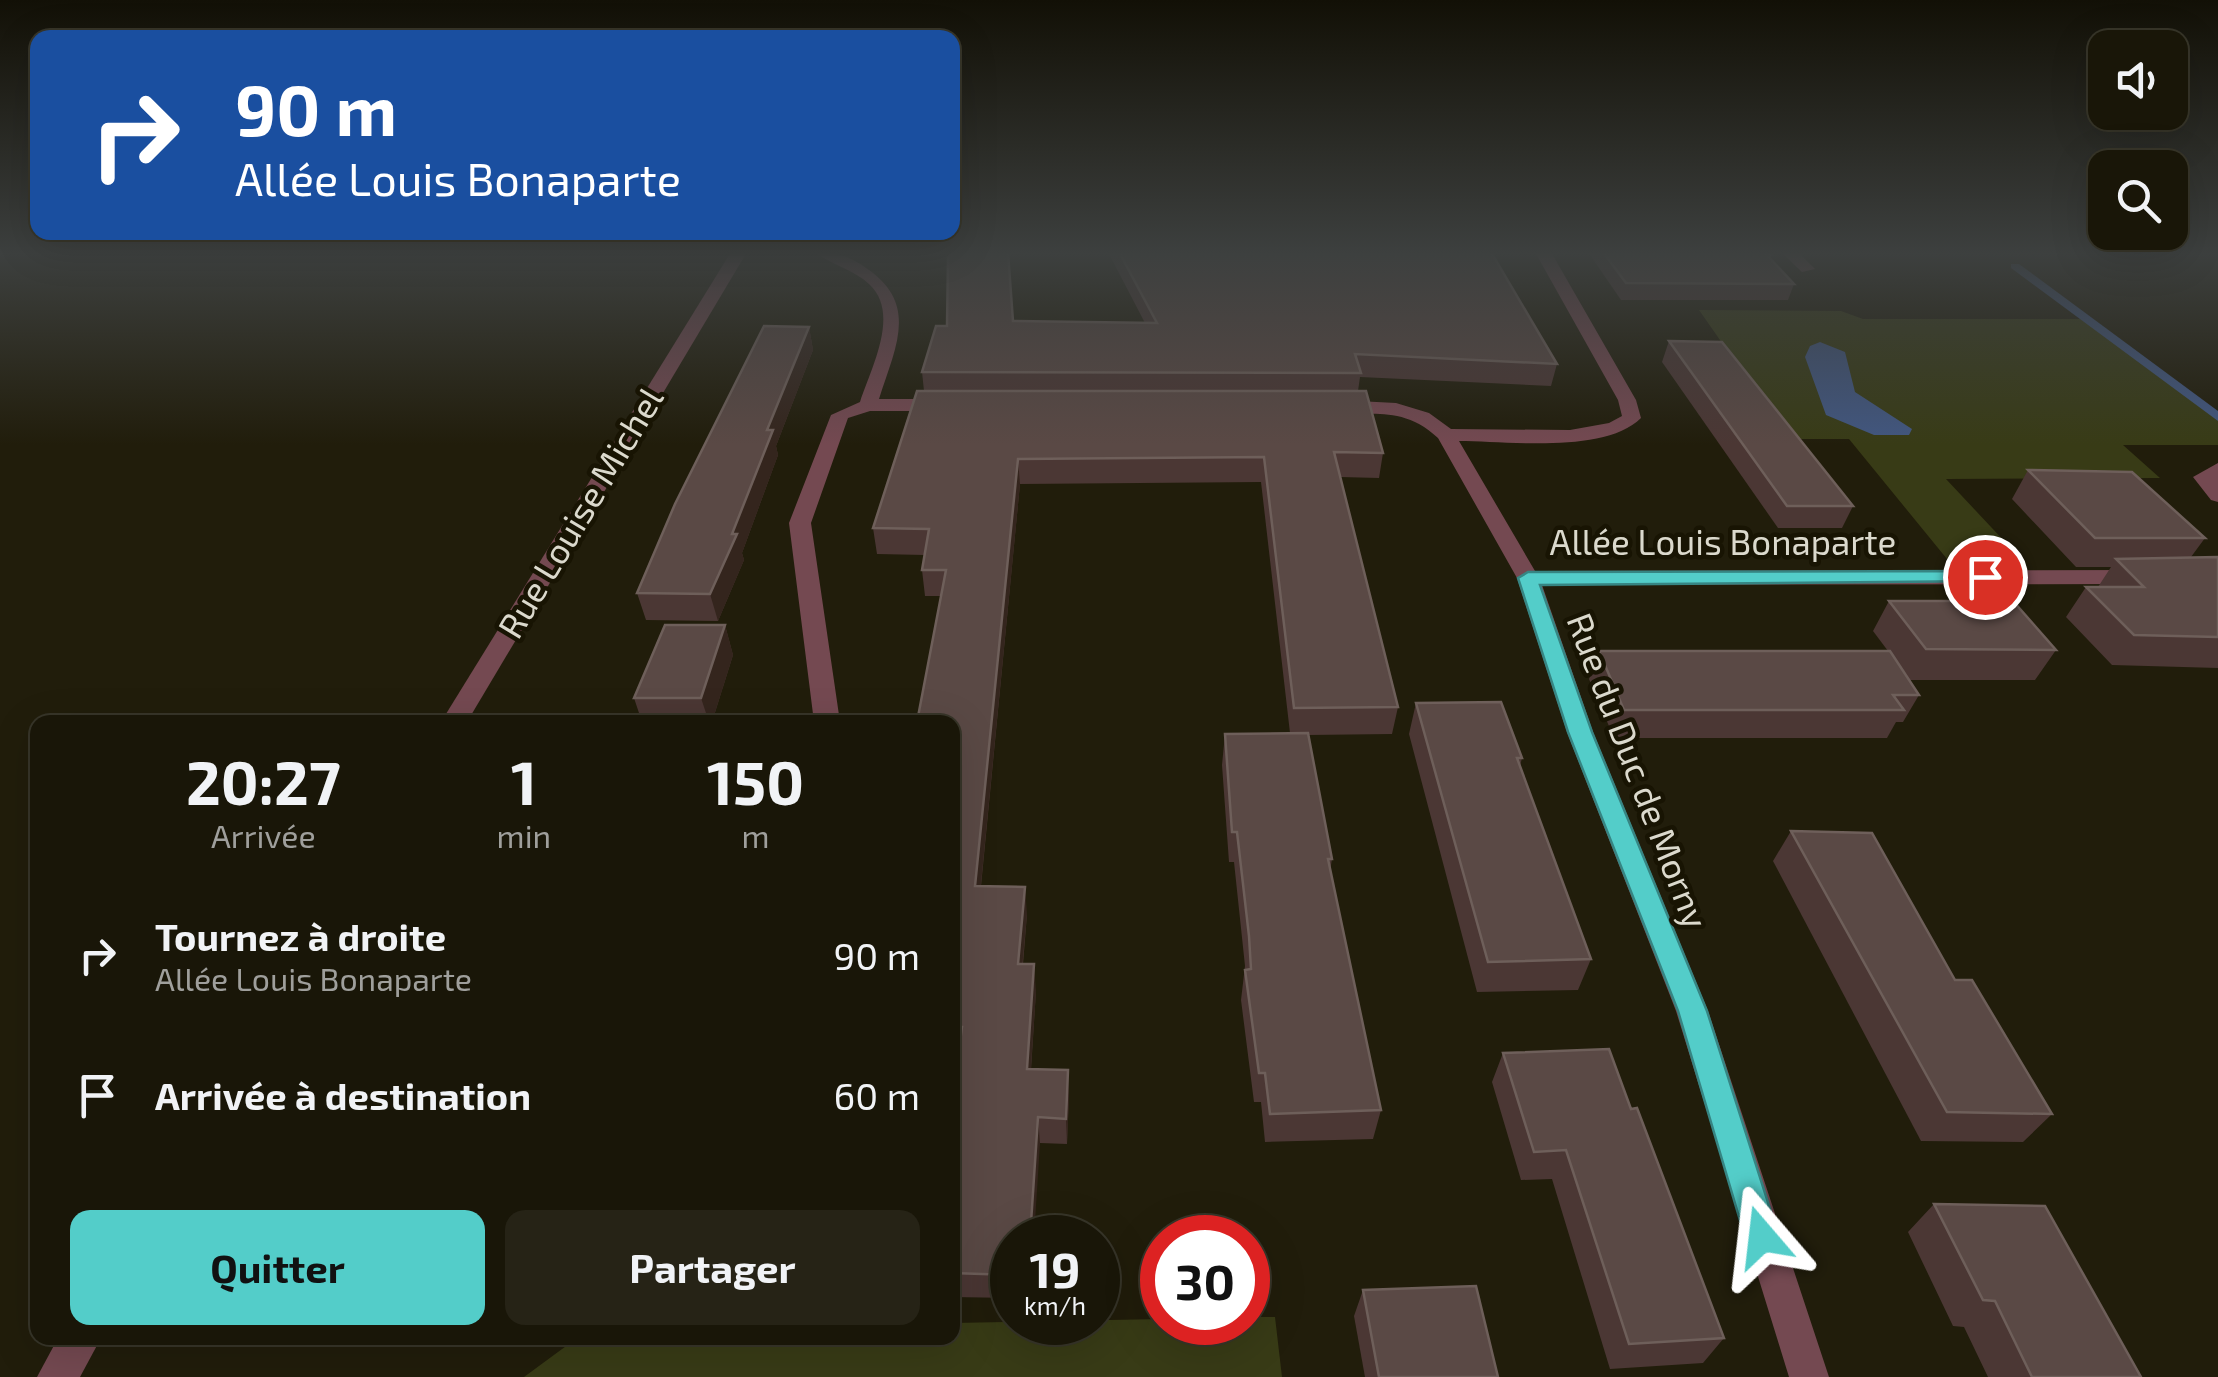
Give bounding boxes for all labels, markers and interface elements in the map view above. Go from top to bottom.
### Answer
map controls [2088,30,2188,250]
button: sound [2088,30,2188,130]
text: 90 m [235,66,397,150]
icon: right [70,70,200,200]
button: search [2088,150,2188,250]
text: Allée Louis Bonaparte [235,151,681,205]
street label: Rue Louise Michel [488,378,671,645]
street label: Allée Louis Bonaparte [1550,520,1896,562]
pin [1943,535,2028,620]
icon: arrive [1958,550,2013,605]
street label: Rue du Duc de Morny [1559,607,1718,934]
text: 20:27 [186,745,341,817]
text: 1 [511,745,537,817]
text: 150 [707,745,804,817]
text: Arrivée [211,816,316,854]
text: min [497,816,551,854]
text: m [742,816,770,854]
text: Tournez à droite [155,913,446,959]
icon: right [70,928,125,983]
text: 90 m [834,932,920,978]
text: Allée Louis Bonaparte [155,959,472,997]
icon: arrive [70,1068,125,1123]
text: Arrivée à destination [155,1072,531,1118]
text: 60 m [834,1072,920,1118]
position arrow [1710,1185,1814,1289]
button: Quitter [70,1210,485,1325]
button: Partager [505,1210,920,1325]
speed limit sign: 30 [1140,1215,1270,1345]
text: 19 [1029,1238,1081,1298]
text: km/h [1024,1290,1086,1320]

